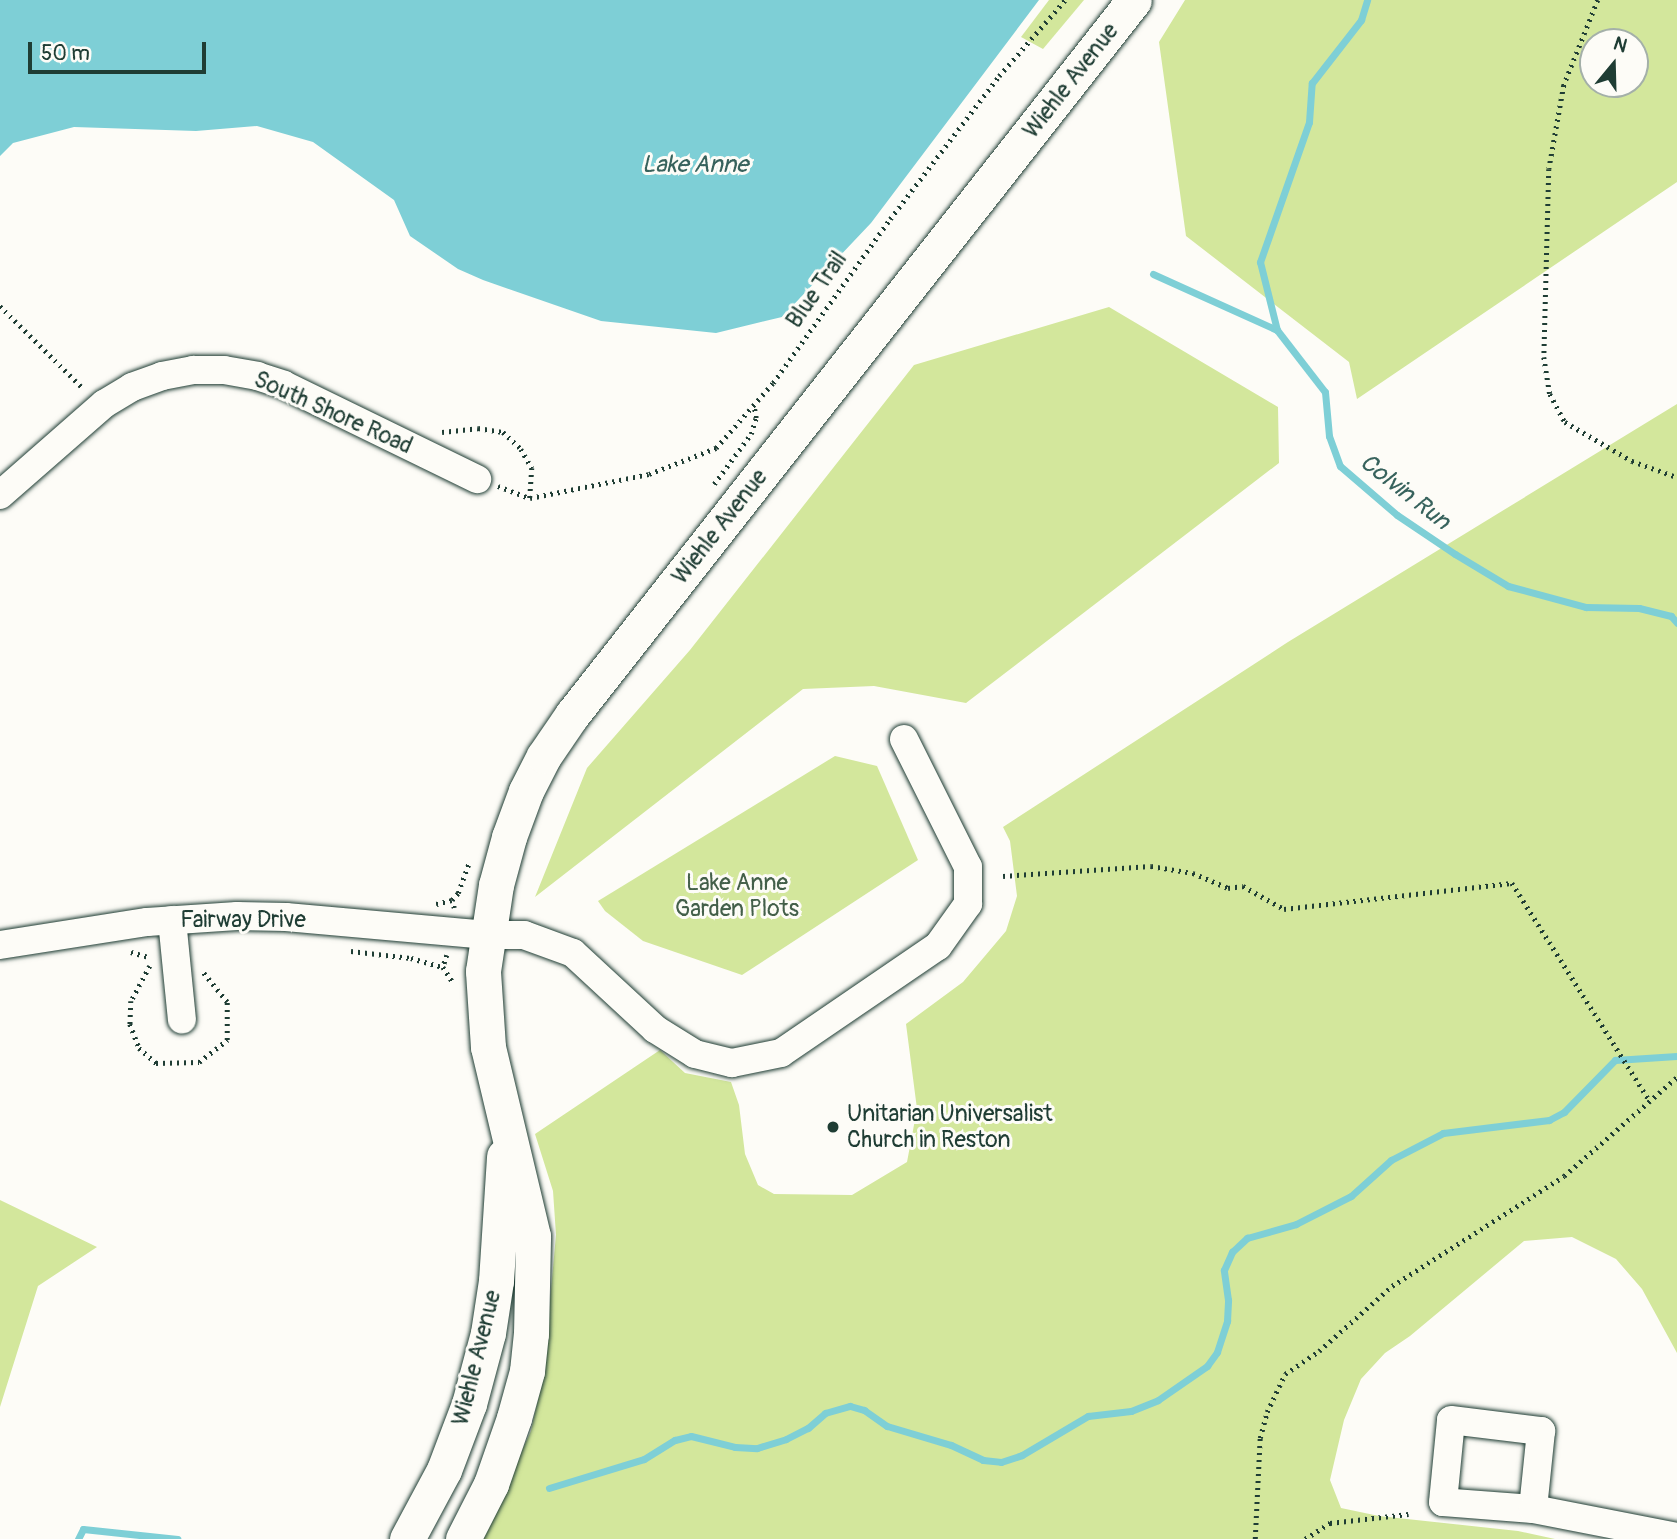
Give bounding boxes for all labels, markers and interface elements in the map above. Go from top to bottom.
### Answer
street label: Wiehle Avenue [1018,18,1124,144]
scale bar [32,28,210,72]
north arrow [1579,28,1649,98]
text: N [1610,32,1630,58]
text: 50 m [41,40,90,67]
water label: Lake Anne [642,151,748,179]
street label: Blue Trail [781,246,853,334]
street label: South Shore Road [249,366,417,460]
water label: Colvin Run [1354,448,1456,536]
street label: Wiehle Avenue [667,464,773,590]
park label: Lake Anne Garden Plots [675,869,799,923]
street label: Fairway Drive [180,906,306,934]
place label: Unitarian Universalist Church in Reston [847,1100,1053,1154]
marker: Unitarian Universalist Church in Reston [825,1119,841,1135]
street label: Wiehle Avenue [447,1288,507,1428]

